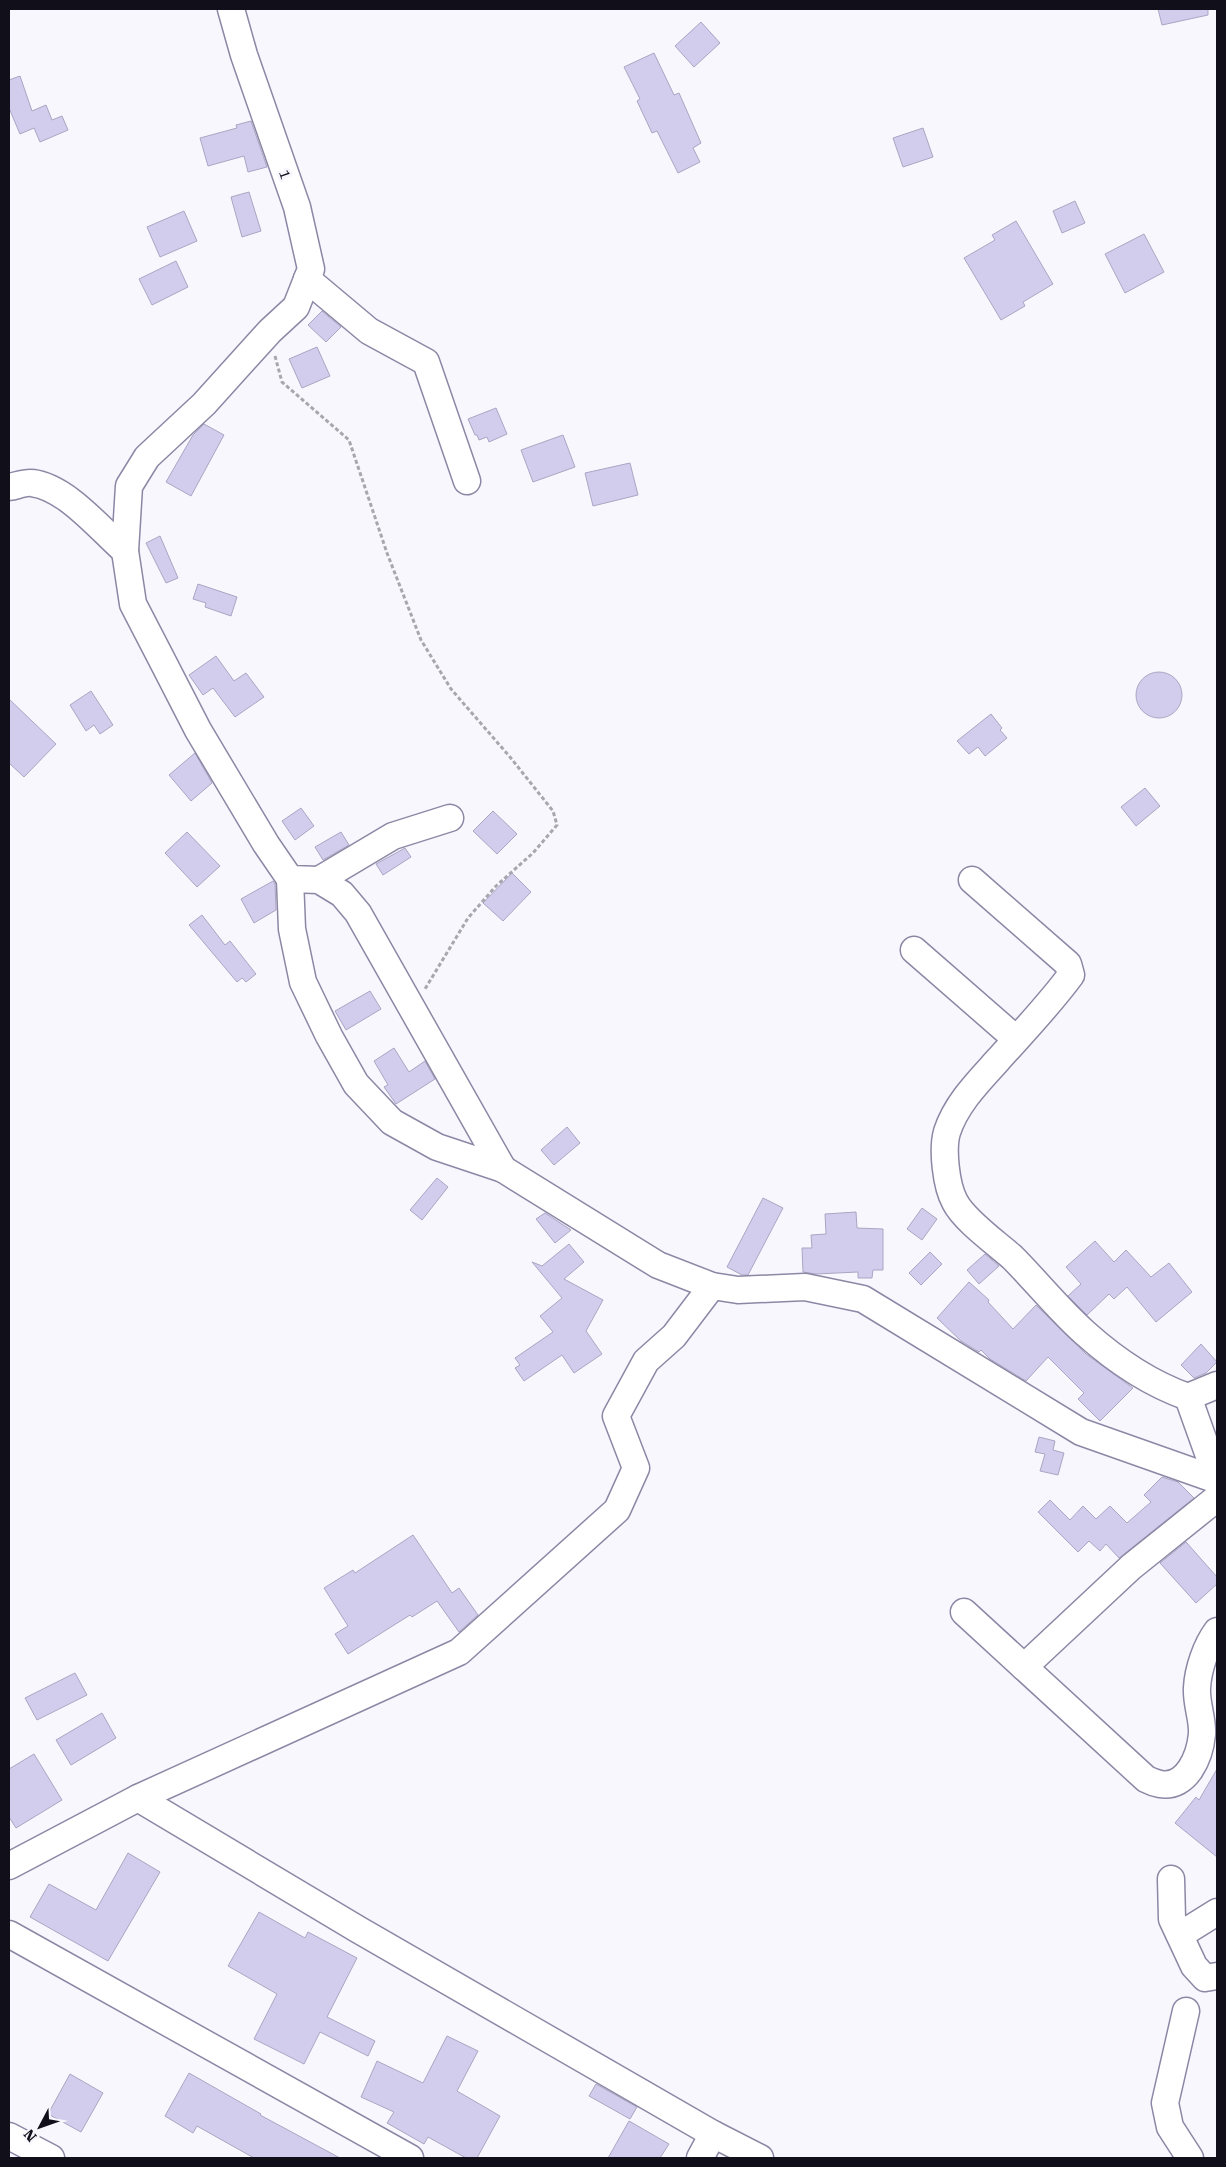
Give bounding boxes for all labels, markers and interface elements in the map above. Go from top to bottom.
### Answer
street label: 1 [275,167,296,182]
north arrow [15,2102,65,2152]
text: N [20,2126,40,2145]

